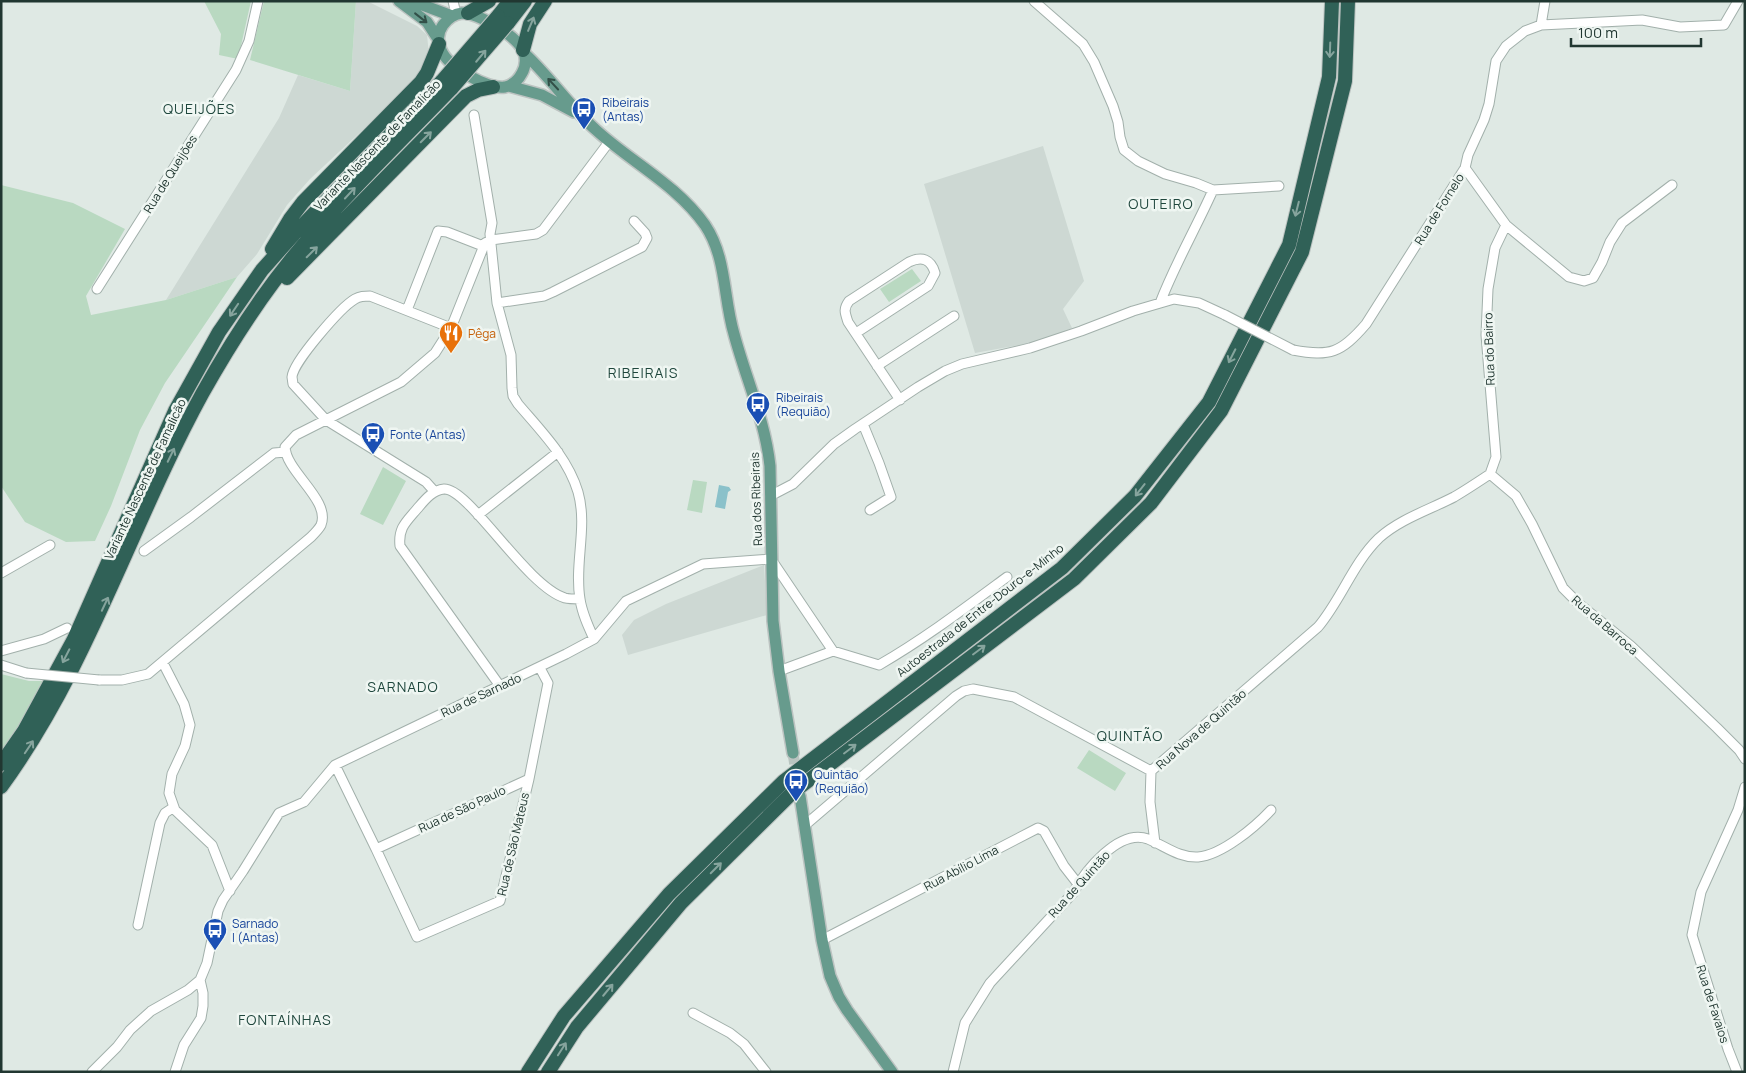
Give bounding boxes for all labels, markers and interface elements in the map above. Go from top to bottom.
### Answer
one-way arrow [414,13,428,23]
scale bar [1571,15,1701,47]
one-way arrow [527,17,536,32]
text: 100 m [1578,22,1618,43]
one-way arrow [1326,42,1335,58]
one-way arrow [475,50,486,63]
street label: Variante Nascente de Famalicão [310,76,444,214]
one-way arrow [547,77,559,90]
place label: Ribeirais (Antas) [602,94,649,125]
bus stop icon: Ribeirais (Antas) [571,96,597,130]
district label: QUEIJÕES [163,99,235,118]
one-way arrow [420,131,432,143]
street label: Rua de Queijões [139,132,201,216]
street label: Rua de Fornelo [1410,170,1468,248]
one-way arrow [344,187,356,200]
district label: OUTEIRO [1128,194,1194,213]
one-way arrow [1292,200,1302,216]
one-way arrow [306,246,318,259]
one-way arrow [229,303,239,317]
street label: Rua do Bairro [1479,312,1499,386]
restaurant icon: Pêga [438,320,464,354]
place label: Pêga [468,325,496,342]
one-way arrow [1227,349,1237,364]
district label: RIBEIRAIS [608,363,678,382]
place label: Ribeirais (Requião) [776,389,831,420]
bus stop icon: Ribeirais (Requião) [745,391,771,425]
street label: Variante Nascente de Famalicão [100,396,190,562]
bus stop icon: Fonte (Antas) [360,421,386,455]
place label: Fonte (Antas) [390,426,466,443]
one-way arrow [167,448,176,463]
street label: Rua dos Ribeirais [746,452,766,546]
one-way arrow [1135,483,1145,497]
street label: Autoestrada de Entre-Douro-e-Minho [893,539,1067,681]
street label: Rua da Barroca [1568,591,1642,659]
one-way arrow [100,597,110,612]
one-way arrow [972,645,985,656]
one-way arrow [60,648,70,663]
street label: Rua de Sarnado [438,669,524,721]
district label: SARNADO [367,677,439,696]
street label: Rua Nova de Quintão [1152,685,1250,773]
district label: QUINTÃO [1097,726,1163,745]
one-way arrow [24,741,34,755]
one-way arrow [843,743,856,754]
place label: Quintão (Requião) [814,766,869,797]
bus stop icon: Quintão (Requião) [783,768,809,802]
street label: Rua de São Paulo [416,781,508,837]
street label: Rua de São Mateus [493,791,533,897]
street label: Rua Abílio Lima [921,841,1001,895]
street label: Rua de Quintão [1044,847,1114,921]
one-way arrow [709,862,722,874]
place label: Sarnado I (Antas) [232,915,280,946]
bus stop icon: Sarnado I (Antas) [202,917,228,951]
street label: Rua de Favaios [1692,963,1734,1045]
one-way arrow [603,983,614,996]
district label: FONTAÍNHAS [238,1010,332,1029]
one-way arrow [558,1043,568,1057]

